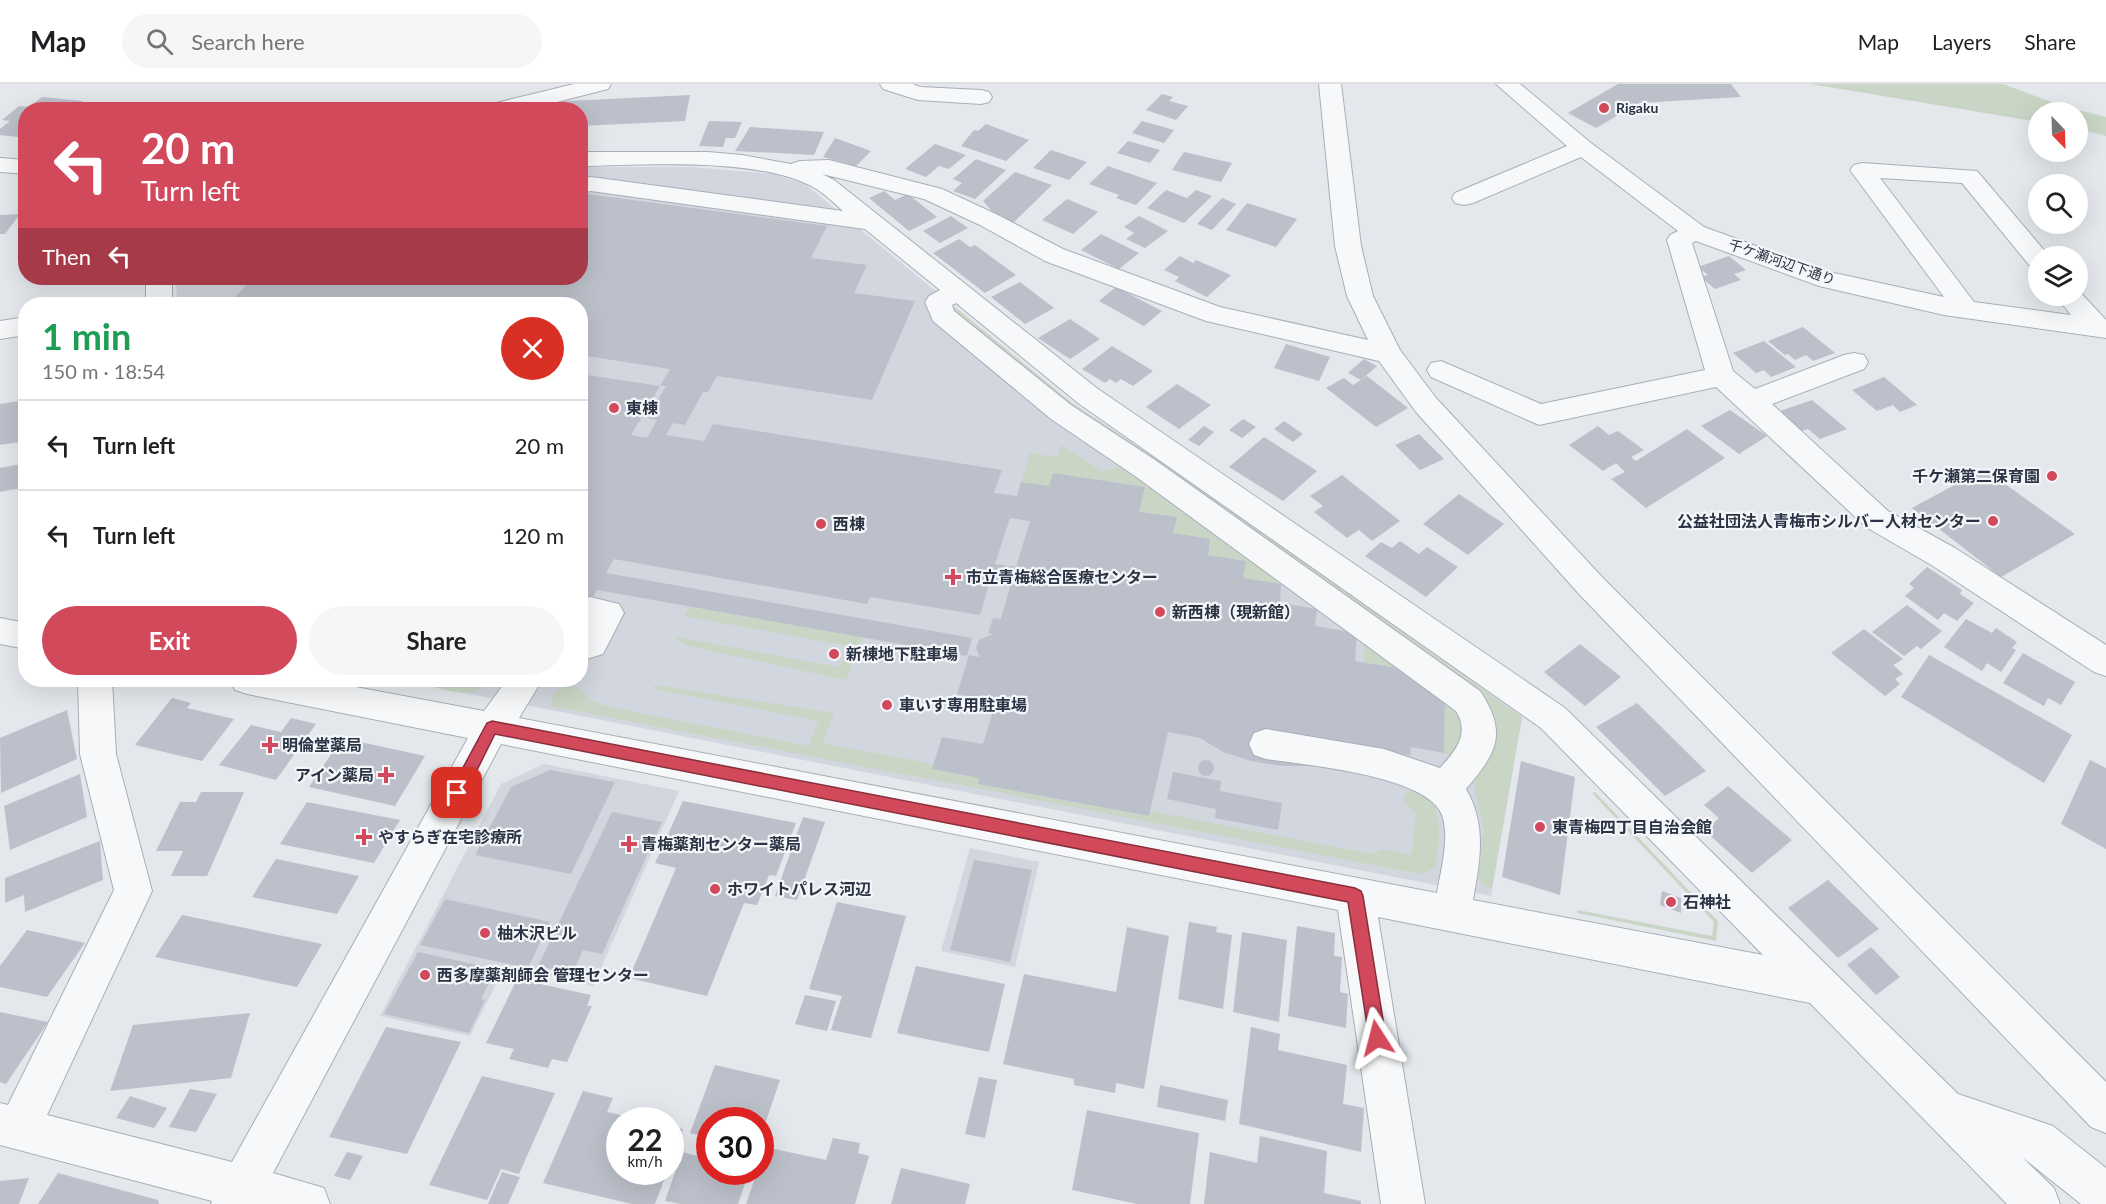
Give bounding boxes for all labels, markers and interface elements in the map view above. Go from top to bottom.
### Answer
search box [122,14,542,68]
text: Map [30,24,86,58]
icon: search [143,25,176,58]
text: Search here [191,28,305,55]
text: Map [1858,29,1899,54]
text: Layers [1932,29,1991,54]
text: Share [2024,29,2076,54]
place label: Rigaku [1616,99,1658,116]
marker: Rigaku [1597,101,1611,115]
north arrow [2028,102,2088,162]
map controls [2028,102,2088,306]
text: 20 m [141,123,235,173]
icon: left [42,126,120,204]
text: Turn left [141,174,240,207]
button: search [2028,174,2088,234]
street label: 千ケ瀬河辺下通り [1726,235,1838,288]
icon: left [103,240,136,273]
text: Then [42,243,91,270]
button: layers [2028,246,2088,306]
text: 1 min [42,314,131,358]
button: close [501,317,564,380]
text: 150 m · 18:54 [42,359,165,383]
place label: 東棟 [626,398,658,417]
marker: 東棟 [607,401,621,415]
icon: left [42,429,75,462]
text: Turn left [93,432,175,459]
text: 20 m [515,432,564,459]
place label: 千ケ瀬第二保育園 [1912,466,2040,485]
marker: 千ケ瀬第二保育園 [2045,469,2059,483]
place label: 公益社団法人青梅市シルバー人材センター [1677,511,1981,530]
place label: 西棟 [833,514,865,533]
marker: 公益社団法人青梅市シルバー人材センター [1986,514,2000,528]
marker: 西棟 [814,517,828,531]
icon: left [42,519,75,552]
text: Turn left [93,522,175,549]
text: 120 m [502,522,564,549]
place label: 市立青梅総合医療センター [966,567,1158,586]
marker: 市立青梅総合医療センター [944,568,962,586]
place label: 新西棟（現新館） [1172,602,1300,621]
marker: 新西棟（現新館） [1153,605,1167,619]
button: Exit [42,606,297,675]
button: Share [309,606,564,675]
place label: 新棟地下駐車場 [846,644,958,663]
marker: 新棟地下駐車場 [827,647,841,661]
place label: 車いす専用駐車場 [899,695,1027,714]
marker: 車いす専用駐車場 [880,698,894,712]
place label: 明倫堂薬局 [282,735,362,754]
marker: 明倫堂薬局 [263,738,277,752]
place label: アイン薬局 [295,765,374,784]
pin [431,767,482,818]
marker: アイン薬局 [379,768,393,782]
icon: arrive [440,776,473,809]
place label: 東青梅四丁目自治会館 [1552,817,1712,836]
marker: 東青梅四丁目自治会館 [1533,820,1547,834]
place label: やすらぎ在宅診療所 [378,827,522,846]
marker: やすらぎ在宅診療所 [355,828,373,846]
place label: 青梅薬剤センター薬局 [641,834,801,853]
marker: 青梅薬剤センター薬局 [622,837,636,851]
place label: ホワイトパレス河辺 [727,879,872,898]
marker: ホワイトパレス河辺 [708,882,722,896]
place label: 石神社 [1683,892,1731,911]
marker: 石神社 [1664,895,1678,909]
place label: 柚木沢ビル [497,923,577,942]
marker: 柚木沢ビル [478,926,492,940]
place label: 西多摩薬剤師会 管理センター [437,965,649,984]
marker: 西多摩薬剤師会 管理センター [418,968,432,982]
position arrow [1345,1006,1409,1070]
speed limit sign: 30 [696,1107,774,1185]
text: 22 [628,1121,662,1157]
text: km/h [627,1152,663,1170]

